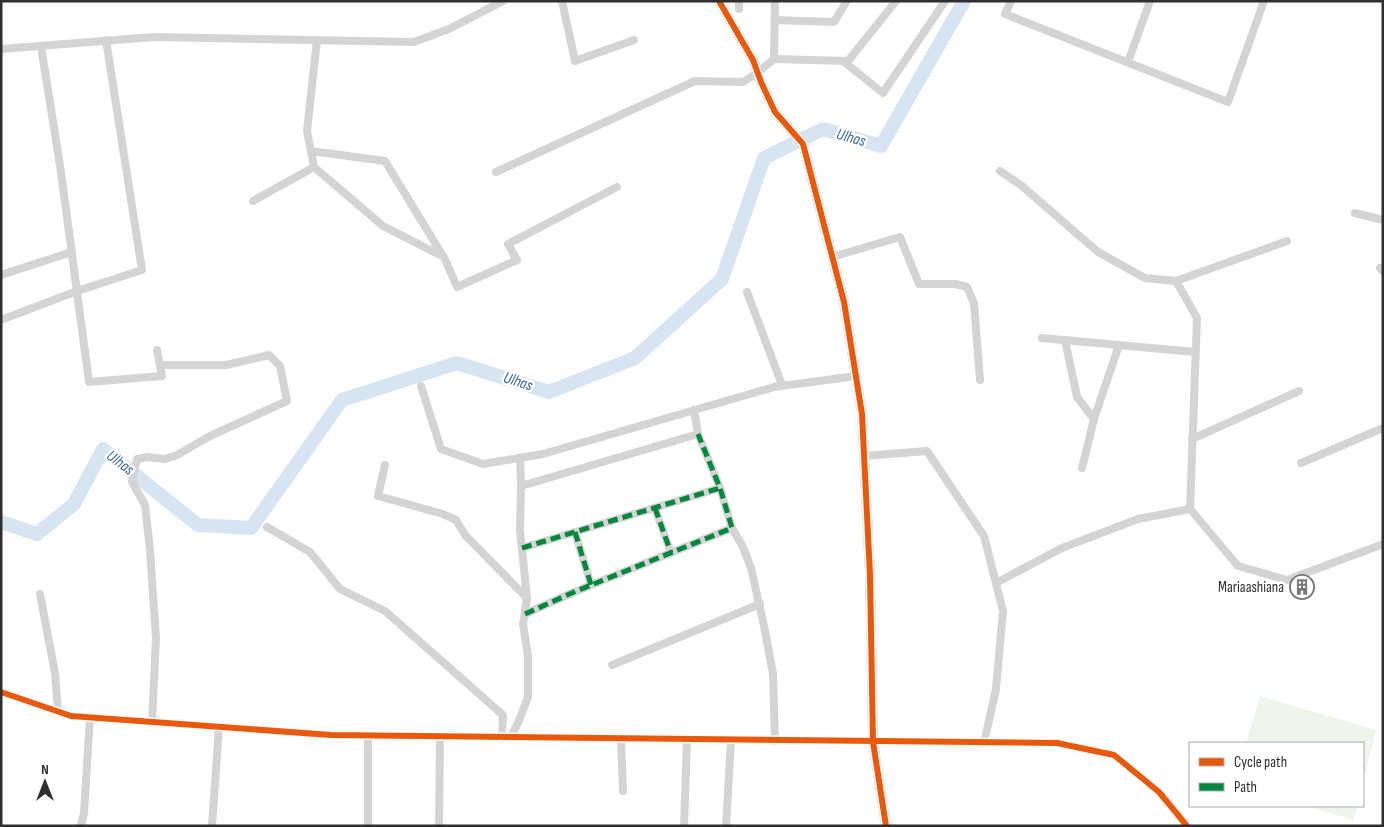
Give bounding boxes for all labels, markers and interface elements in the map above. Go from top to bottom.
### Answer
water label: Ulhas [834,125,868,151]
water label: Ulhas [501,368,535,396]
water label: Ulhas [103,447,138,480]
building icon: Mariaashiana [1289,574,1315,600]
place label: Mariaashiana [1218,578,1284,597]
legend [1189,742,1364,807]
text: Cycle path [1234,753,1287,772]
north arrow [20,757,70,807]
text: N [41,761,49,778]
text: Path [1234,778,1257,797]

